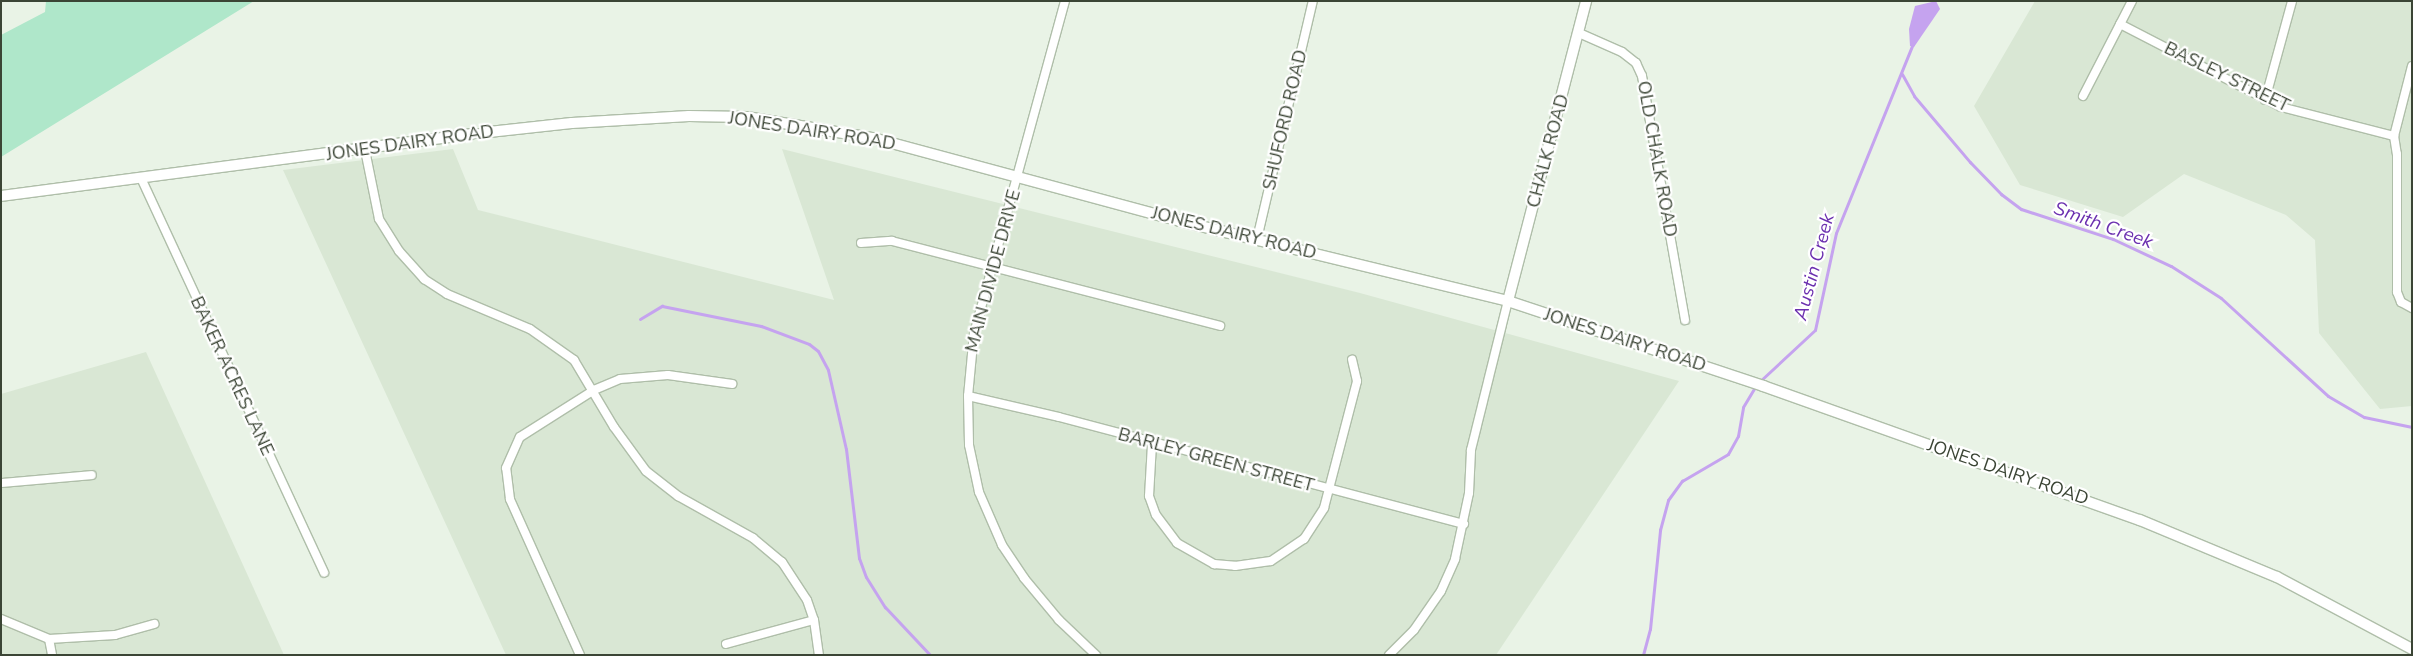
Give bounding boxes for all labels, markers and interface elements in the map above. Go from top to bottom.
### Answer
street label: BASLEY STREET [2161,37,2293,117]
street label: SHUFORD ROAD [1258,48,1312,192]
street label: OLD CHALK ROAD [1633,79,1681,239]
street label: CHALK ROAD [1522,92,1574,210]
street label: JONES DAIRY ROAD [727,107,897,155]
street label: JONES DAIRY ROAD [325,121,495,165]
street label: MAIN DIVIDE DRIVE [961,187,1025,355]
water label: Smith Creek [2050,198,2156,254]
street label: JONES DAIRY ROAD [1149,202,1319,264]
water label: Austin Creek [1790,211,1840,323]
street label: BAKER ACRES LANE [186,293,278,459]
street label: JONES DAIRY ROAD [1541,304,1709,376]
street label: BARLEY GREEN STREET [1116,423,1316,497]
street label: JONES DAIRY ROAD [1925,434,2091,510]

